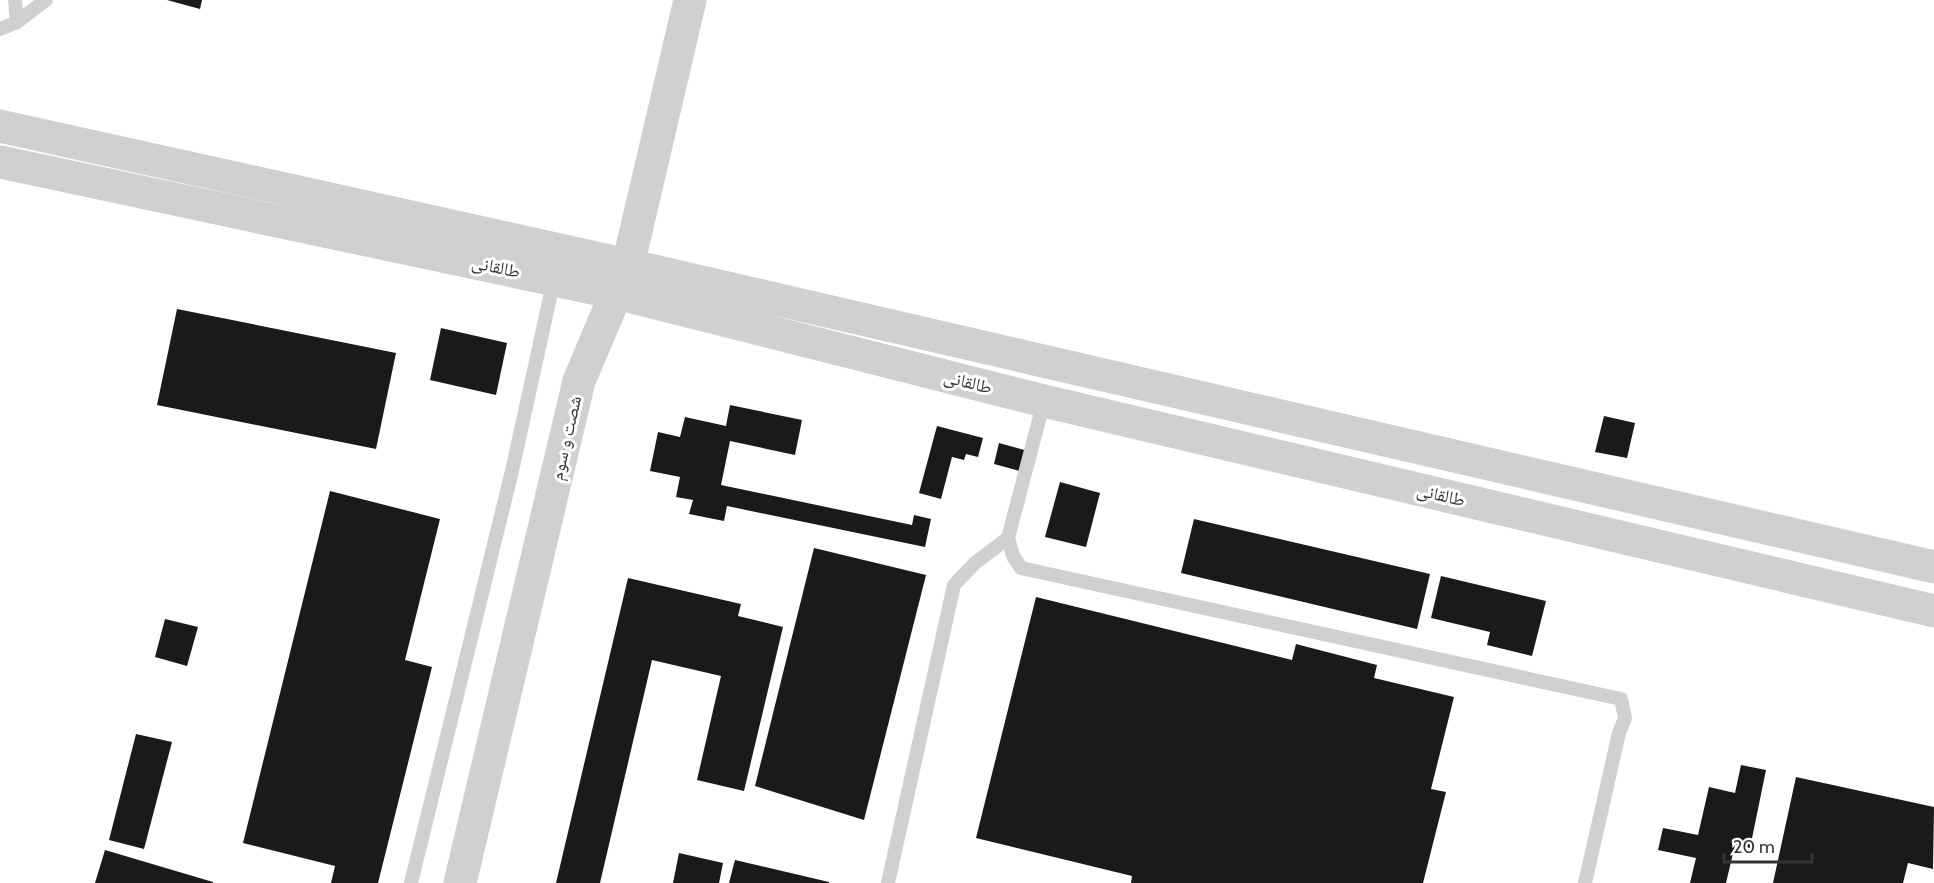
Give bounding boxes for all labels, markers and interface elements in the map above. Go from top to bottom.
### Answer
street label: طالقانی [470,251,522,283]
street label: طالقانی [942,365,994,399]
street label: شصت و سوم [546,394,587,483]
street label: طالقانی [1415,479,1467,511]
scale bar [1724,826,1812,864]
text: 20 m [1733,836,1775,858]

